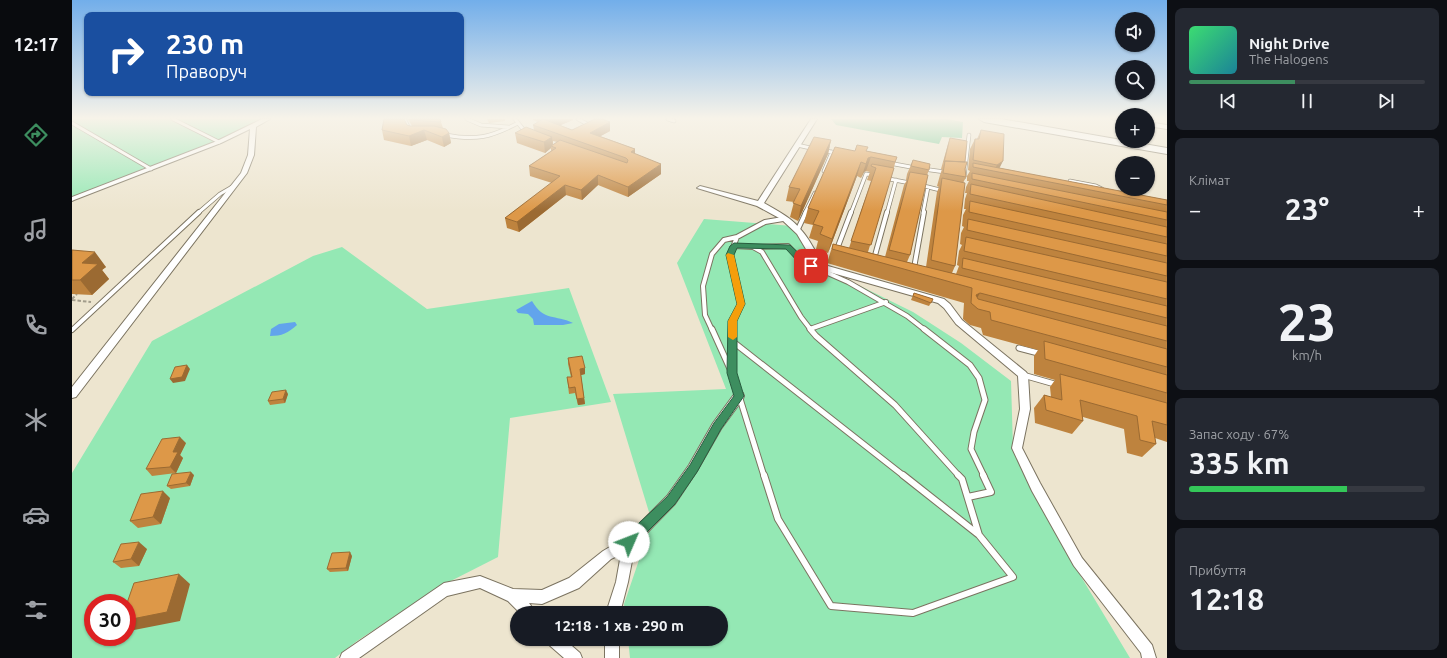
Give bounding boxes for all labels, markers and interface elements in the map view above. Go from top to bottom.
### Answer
map controls [1115,12,1155,196]
button: sound [1115,12,1155,52]
icon: right [100,28,152,80]
text: 230 m [166,28,244,59]
text: 12:17 [13,34,59,54]
text: Night Drive [1249,35,1330,52]
text: The Halogens [1249,52,1328,66]
button: search [1115,60,1155,100]
text: Праворуч [166,61,247,81]
icon: previous [1217,90,1239,112]
icon: pause [1296,90,1318,112]
icon: next [1375,90,1397,112]
button: + [1115,108,1155,148]
icon: directions [22,121,50,149]
button: − [1115,156,1155,196]
text: Клімат [1189,173,1230,187]
text: 23° [1285,192,1329,226]
text: − [1189,197,1201,222]
text: + [1413,197,1425,222]
icon: music [22,216,50,244]
pin [794,249,828,283]
icon: arrive [800,255,822,277]
text: 23 [1278,293,1336,351]
icon: phone [22,311,50,339]
text: km/h [1292,348,1322,362]
icon: climate [22,406,50,434]
text: Запас ходу · 67% [1189,427,1289,441]
text: 335 km [1189,446,1290,480]
icon: car [22,501,50,529]
position arrow [608,521,650,563]
text: Прибуття [1189,563,1246,577]
text: 12:18 [1189,582,1264,616]
speed limit sign: 30 [84,594,136,646]
icon: filters [22,596,50,624]
text: 12:18 · 1 хв · 290 m [554,617,684,634]

